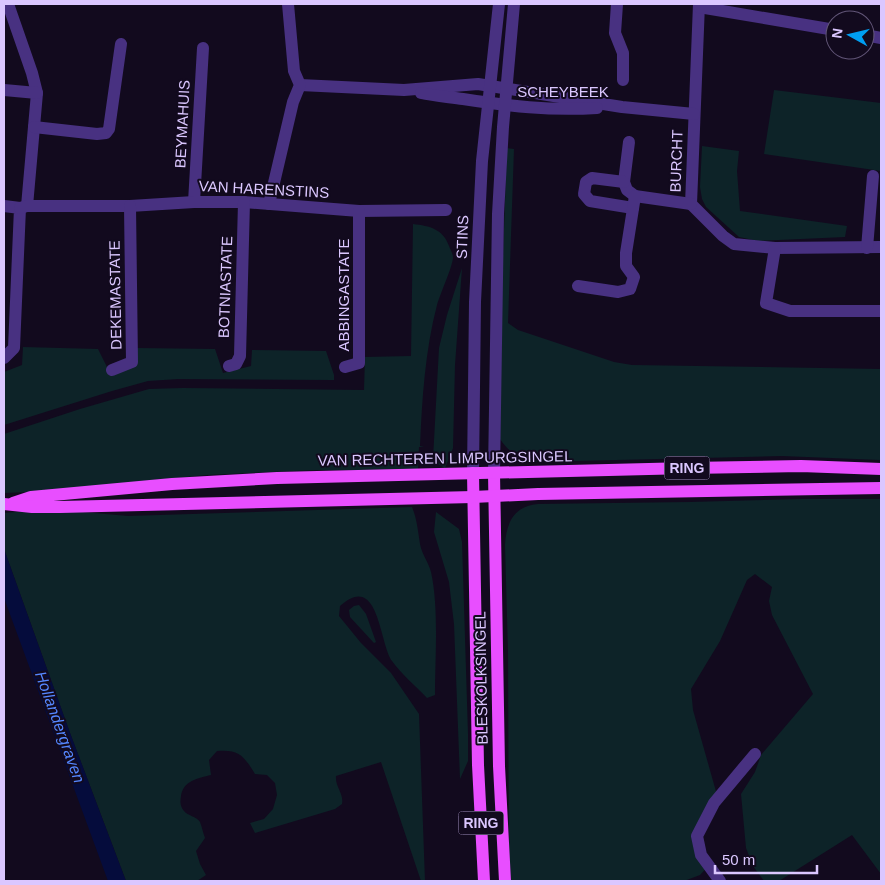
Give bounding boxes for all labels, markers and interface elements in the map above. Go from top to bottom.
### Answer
north arrow [825,10,875,60]
text: N [828,27,846,39]
street label: BEYMAHUIS [171,79,193,169]
street label: SCHEYBEEK [517,83,609,100]
street label: BURCHT [666,129,686,193]
street label: VAN HARENSTINS [198,177,330,201]
street label: STINS [453,215,471,259]
street label: BOTNIASTATE [215,236,235,338]
street label: ABBINGASTATE [335,239,352,351]
street label: DEKEMASTATE [106,240,124,350]
street label: VAN RECHTEREN LIMPURGSINGEL [317,447,573,469]
road number: RING [664,456,710,479]
street label: BLESKOLKSINGEL [471,611,491,745]
water label: Hollandergraven [32,669,88,785]
road number: RING [458,811,504,834]
scale bar [715,842,818,874]
text: 50 m [722,851,755,868]

